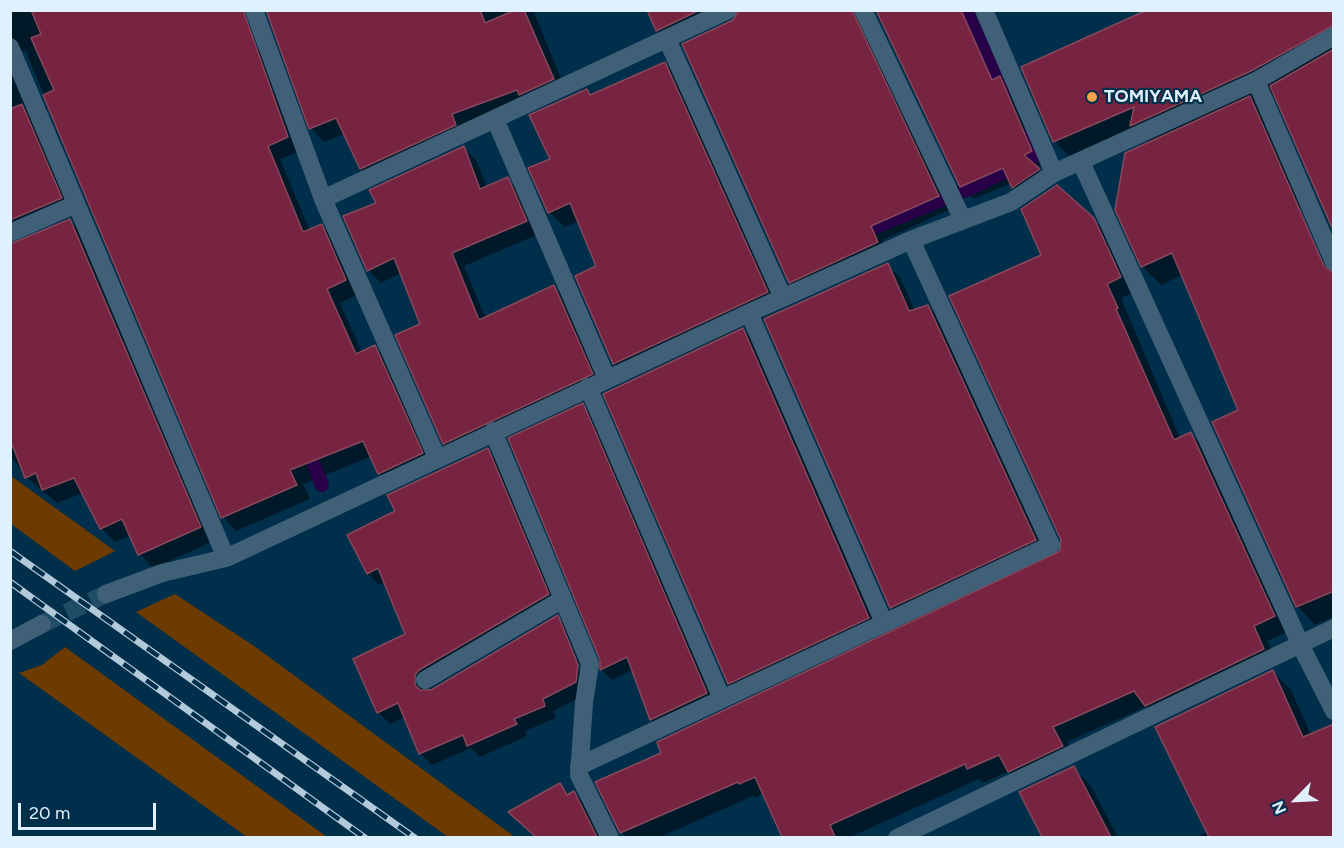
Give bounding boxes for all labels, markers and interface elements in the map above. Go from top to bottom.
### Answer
place label: TOMIYAMA [1104,86,1202,108]
marker: TOMIYAMA [1085,90,1099,104]
north arrow [1266,770,1326,830]
scale bar [21,791,159,829]
text: N [1268,798,1290,817]
text: 20 m [29,802,70,824]

